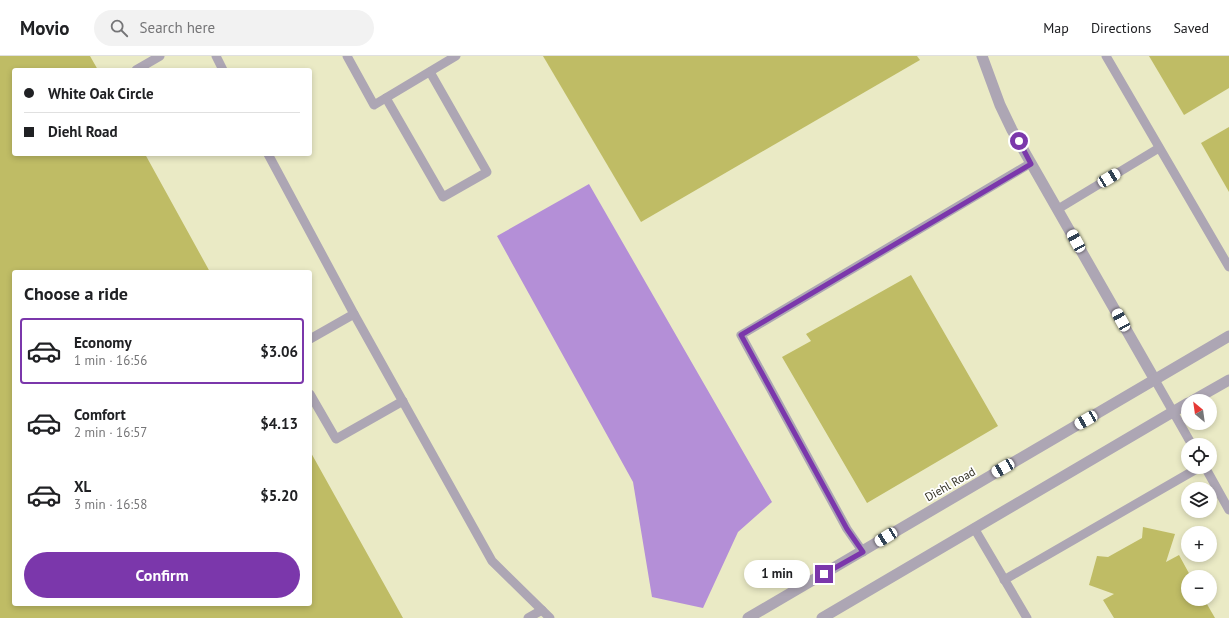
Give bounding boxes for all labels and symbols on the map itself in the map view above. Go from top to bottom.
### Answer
route start [1010,132,1028,150]
car [1096,167,1122,189]
car [1065,228,1087,254]
car [1110,307,1132,333]
north arrow [1181,394,1217,430]
car [1073,409,1099,431]
car [990,457,1016,479]
street label: Diehl Road [922,464,978,504]
car [873,526,899,548]
callout: 1 min [744,560,810,588]
route end [815,565,833,583]

